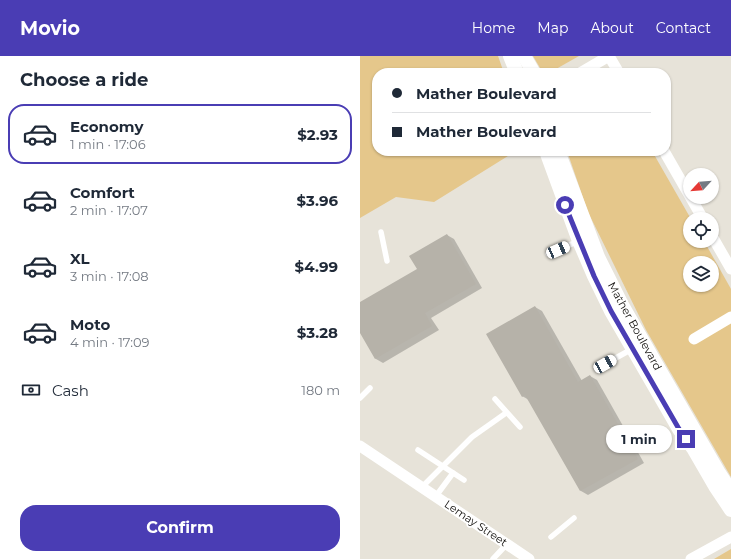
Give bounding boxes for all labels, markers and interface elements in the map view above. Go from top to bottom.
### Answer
text: Movio [20,17,80,40]
text: Home [472,19,515,37]
text: Map [537,19,568,37]
text: About [590,19,634,37]
text: Contact [656,19,711,37]
text: Choose a ride [20,69,148,91]
text: Mather Boulevard [416,84,557,103]
icon: car [22,116,58,152]
text: Economy [70,117,143,136]
text: Mather Boulevard [416,122,557,141]
text: $2.93 [297,125,338,144]
text: 1 min · 17:06 [70,136,146,152]
north arrow [683,168,719,204]
map controls [683,168,719,292]
icon: car [22,182,58,218]
text: Comfort [70,183,135,202]
text: $3.96 [297,191,338,210]
route start [556,196,574,214]
text: 2 min · 17:07 [70,202,148,218]
button: locate [683,212,719,248]
car [545,240,571,260]
icon: car [22,248,58,284]
text: XL [70,249,89,268]
button: layers [683,256,719,292]
text: $4.99 [295,257,338,276]
text: 3 min · 17:08 [70,268,149,284]
street label: Mather Boulevard [605,279,665,373]
icon: car [22,314,58,350]
text: Moto [70,315,110,334]
text: $3.28 [297,323,338,342]
text: 4 min · 17:09 [70,334,150,350]
car [592,353,618,375]
icon: cash [20,379,42,401]
text: Cash [52,381,89,400]
text: 180 m [301,382,340,398]
callout: 1 min [606,425,672,453]
route end [677,430,695,448]
text: 1 min [621,431,657,447]
street label: Lemay Street [442,497,511,550]
button: Confirm [20,505,340,551]

